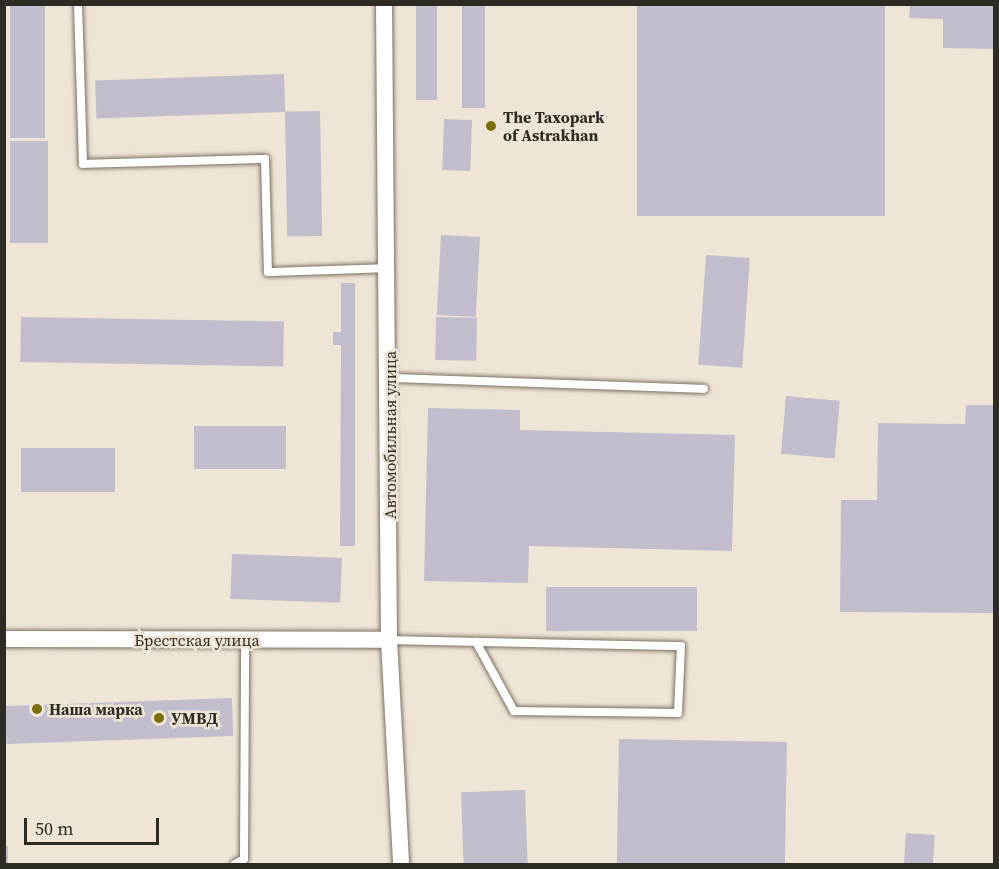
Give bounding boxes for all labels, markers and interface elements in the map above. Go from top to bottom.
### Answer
place label: The Taxopark of Astrakhan [503,107,605,145]
marker: The Taxopark of Astrakhan [484,119,498,133]
street label: Автомобильная улица [380,351,400,519]
street label: Брестская улица [134,630,260,650]
place label: Наша марка [49,699,143,719]
marker: Наша марка [30,702,44,716]
place label: УМВД [171,708,218,728]
marker: УМВД [152,711,166,725]
scale bar [27,806,162,844]
text: 50 m [35,816,73,841]

